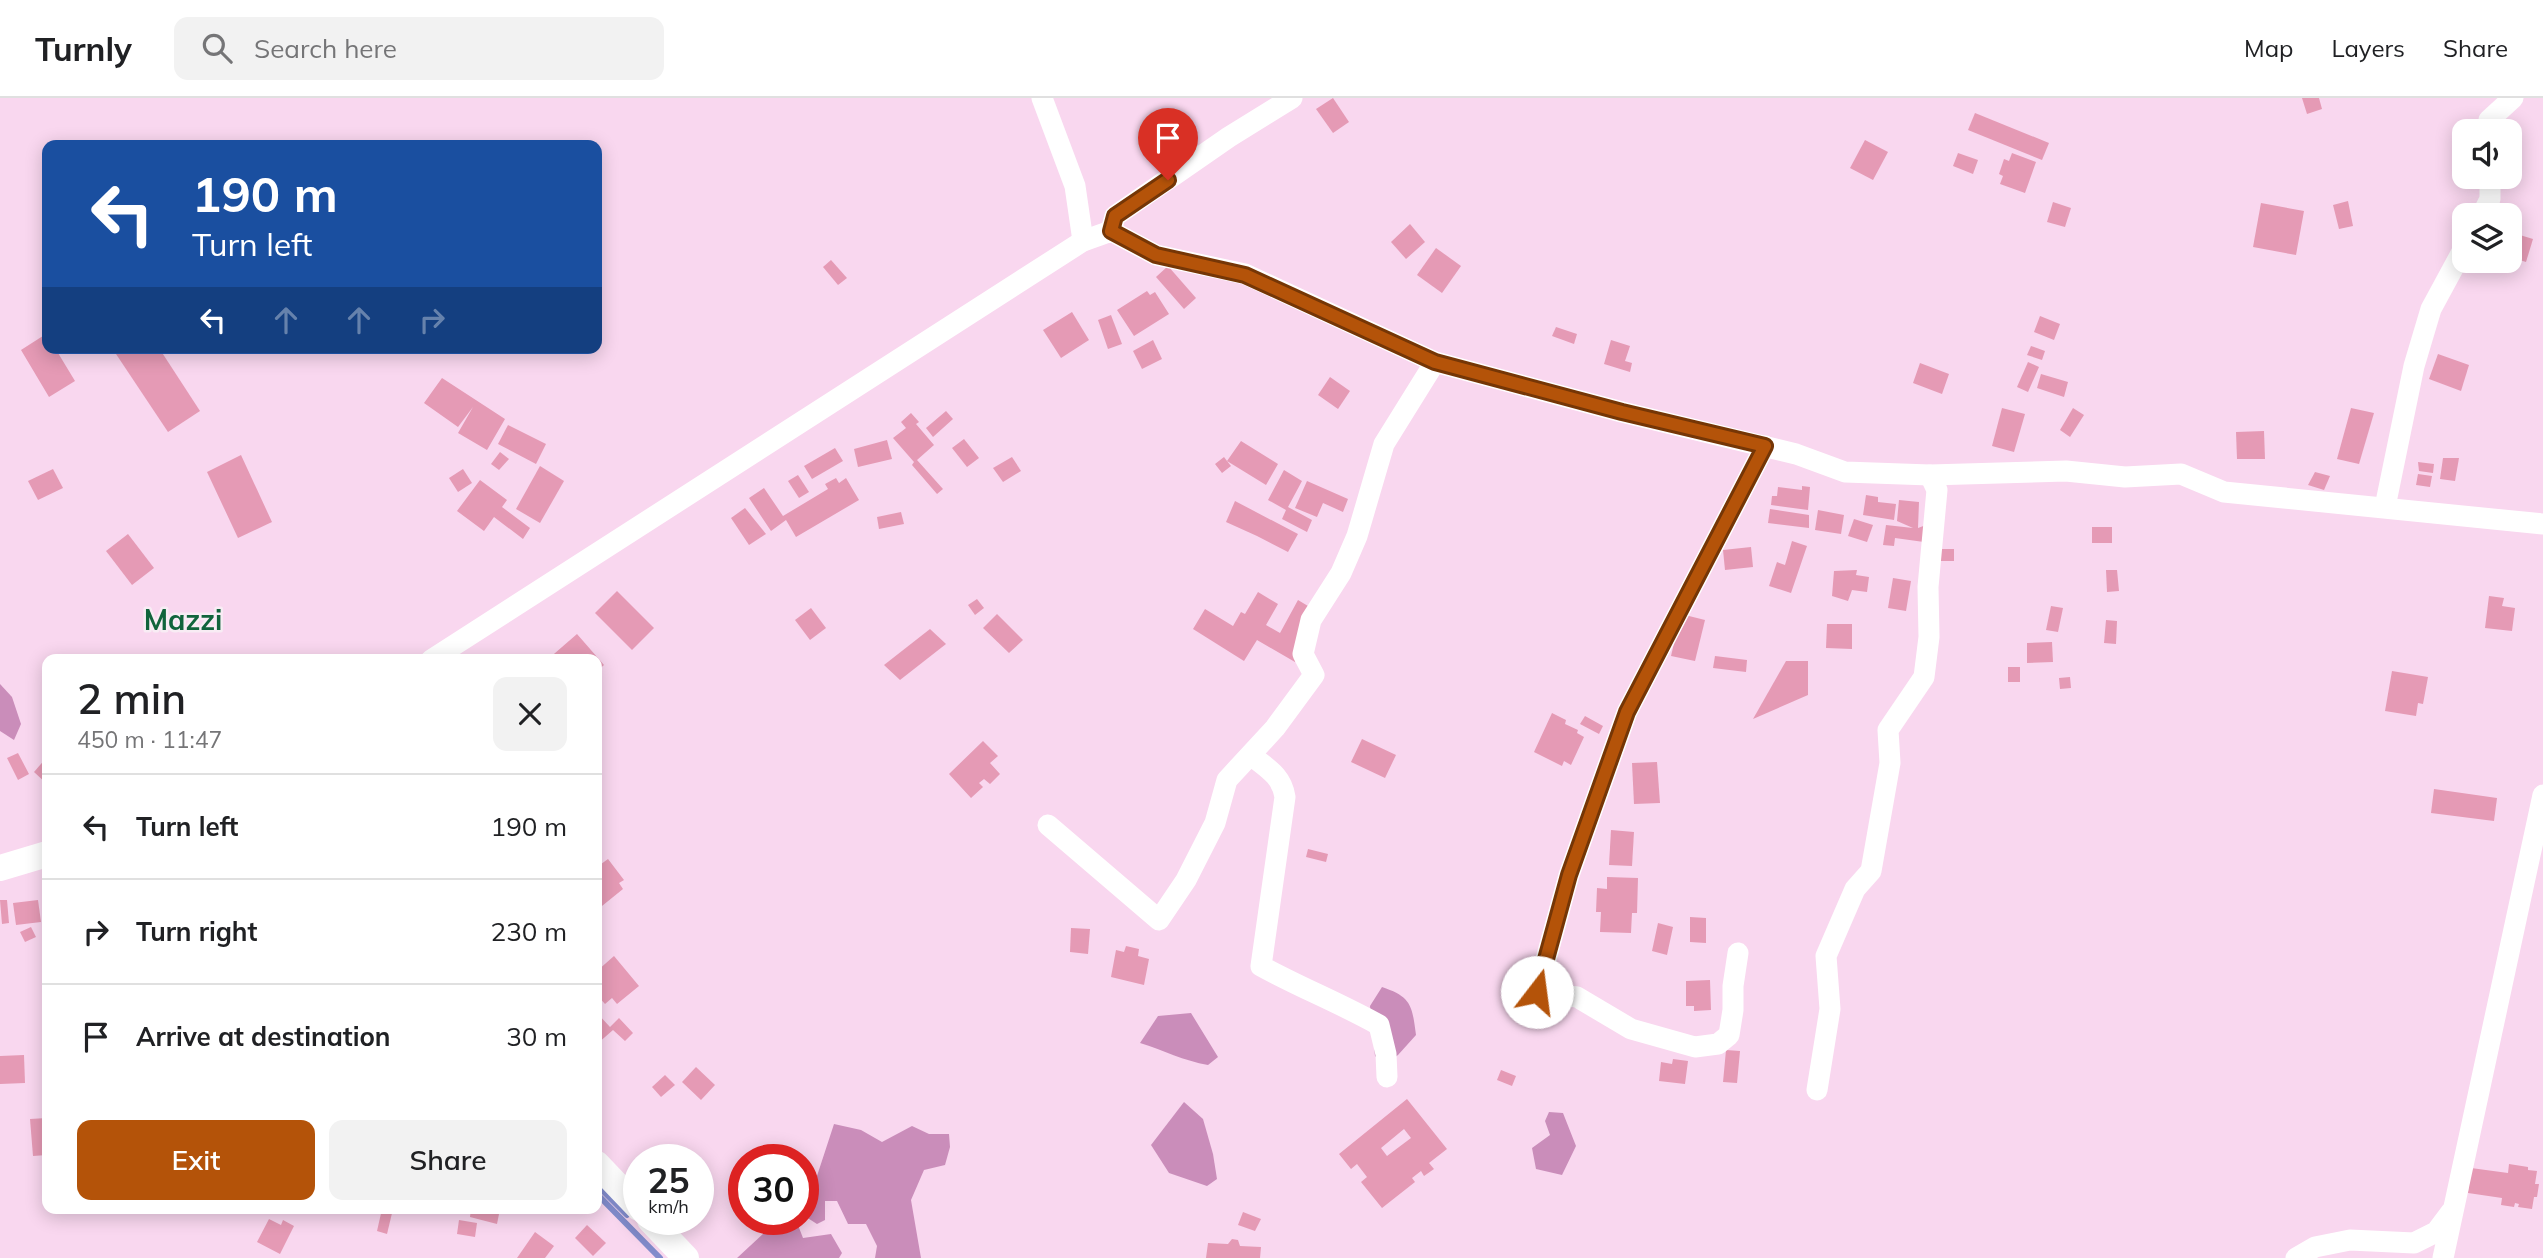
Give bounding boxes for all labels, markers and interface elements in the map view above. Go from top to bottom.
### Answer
search box [174,17,664,80]
text: Turnly [35,28,132,69]
icon: search [198,29,236,67]
text: Search here [254,32,397,65]
text: Map [2244,33,2293,63]
text: Layers [2331,33,2405,63]
text: Share [2443,33,2508,63]
pin [1138,108,1198,180]
icon: arrive [1149,119,1187,157]
map controls [2452,119,2522,273]
button: sound [2452,119,2522,189]
text: 190 m [192,163,338,224]
icon: left [77,168,168,259]
button: layers [2452,203,2522,273]
text: Turn left [192,224,312,264]
icon: left [194,301,232,339]
icon: ahead [267,301,305,339]
icon: ahead [340,301,378,339]
icon: right [413,301,451,339]
district label: Mazzi [144,602,222,637]
text: 2 min [77,672,186,725]
button: close [493,677,567,751]
text: 450 m · 11:47 [77,725,222,754]
icon: left [77,808,115,846]
text: Turn left [136,810,238,843]
text: 190 m [491,810,567,843]
icon: right [77,913,115,951]
text: Turn right [136,915,257,948]
text: 230 m [491,915,567,948]
position arrow [1500,955,1574,1029]
icon: arrive [77,1018,115,1056]
text: Arrive at destination [136,1020,391,1053]
text: 30 m [506,1020,567,1053]
button: Exit [77,1120,315,1200]
button: Share [329,1120,567,1200]
speed limit sign: 30 [728,1144,819,1235]
text: 25 [647,1158,690,1202]
text: km/h [648,1195,689,1218]

